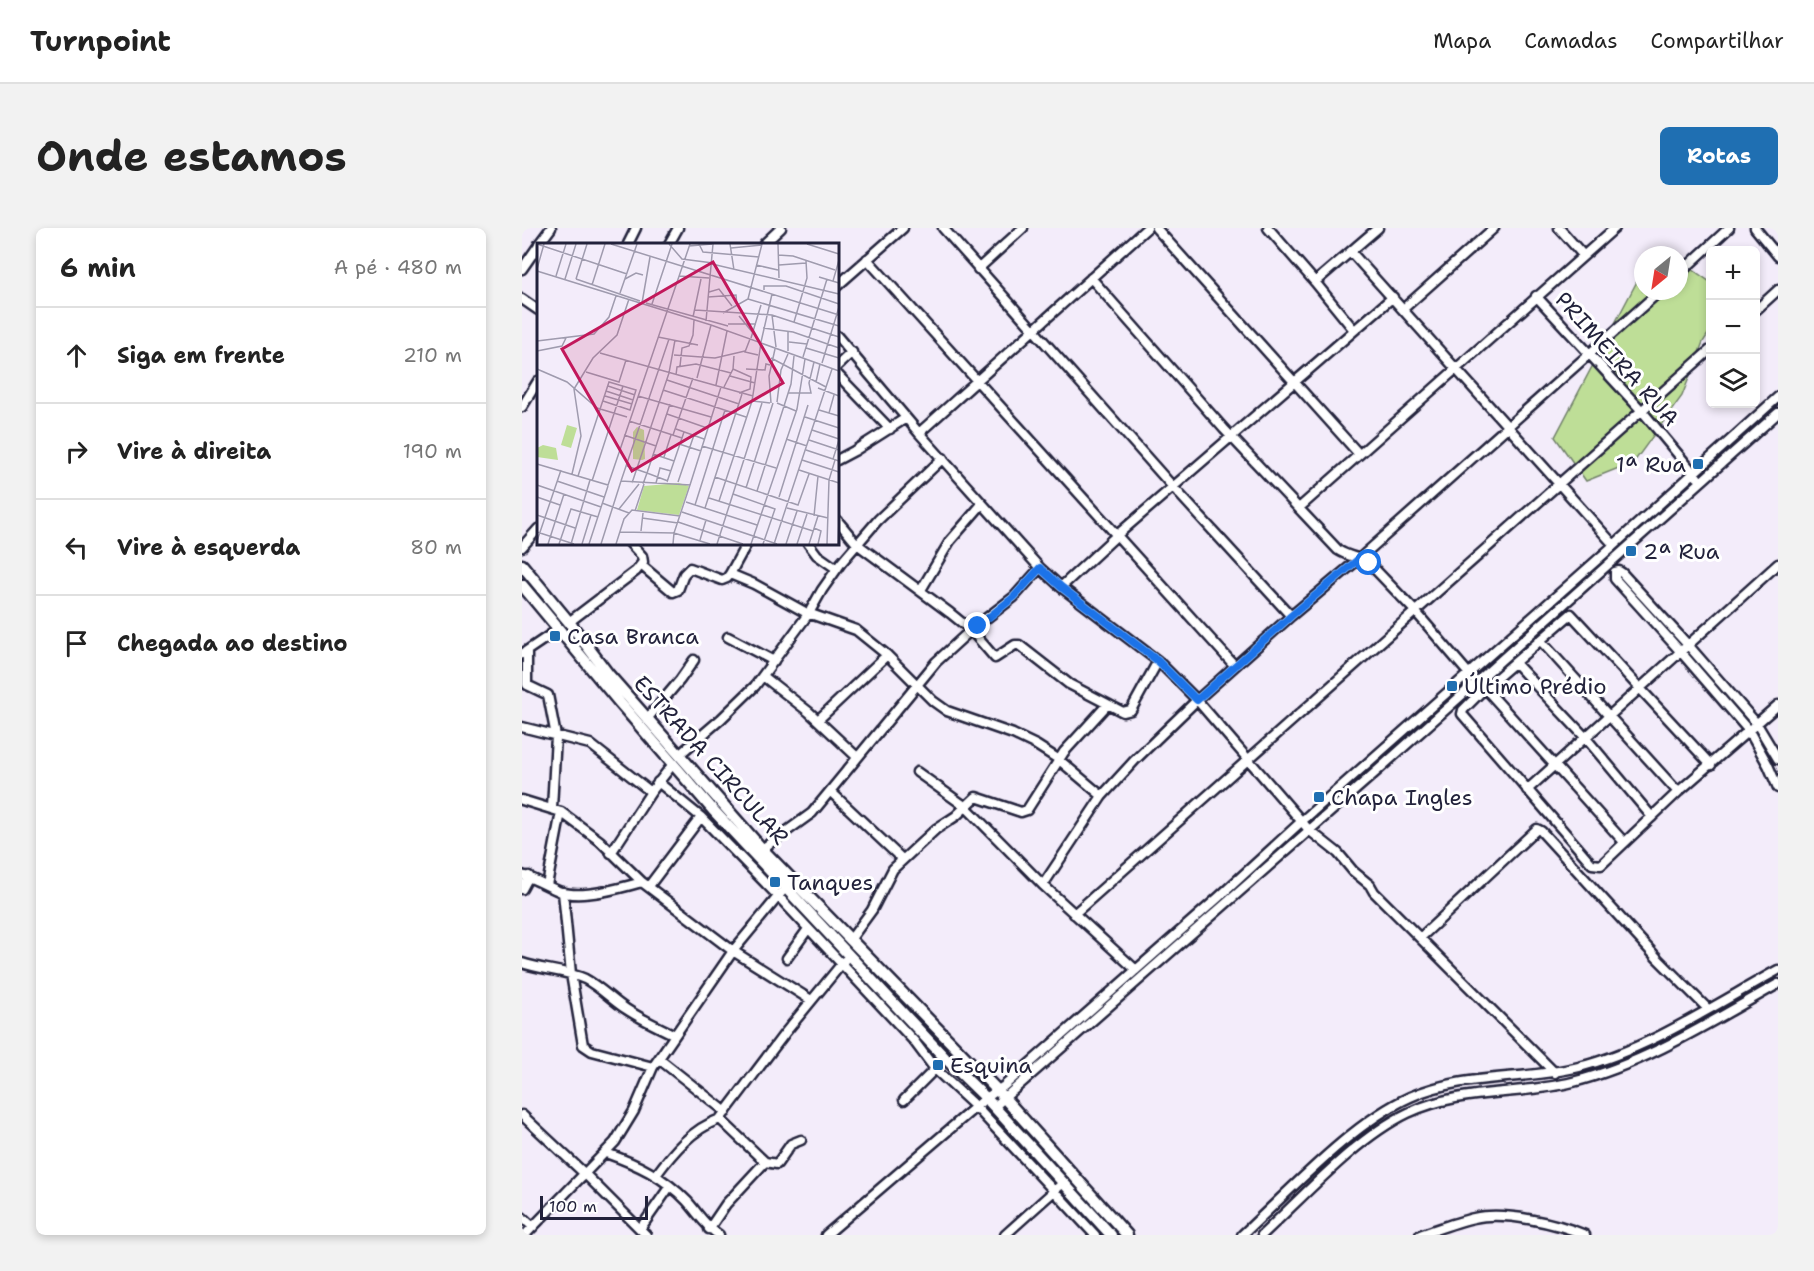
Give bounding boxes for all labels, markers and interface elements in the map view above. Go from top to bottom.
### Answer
text: Turnpoint [30,22,171,60]
text: Mapa [1433,27,1491,55]
text: Camadas [1524,27,1618,55]
text: Compartilhar [1651,27,1784,55]
button: Rotas [1660,127,1778,185]
text: Onde estamos [36,128,347,184]
inset map [537,243,838,544]
north arrow [1634,246,1688,300]
map controls [1706,246,1760,408]
button: + [1706,246,1760,300]
text: 6 min [60,250,136,285]
text: A pé · 480 m [334,254,462,280]
street label: PRIMEIRA RUA [1549,286,1685,432]
button: − [1706,300,1760,354]
icon: ahead [60,339,93,372]
text: Siga em frente [117,341,285,370]
text: 210 m [403,342,462,368]
button: layers [1706,354,1760,408]
icon: right [60,435,93,468]
text: Vire à direita [117,437,271,466]
text: 190 m [403,438,462,464]
place label: 1ª Rua [1616,450,1686,479]
marker: 1ª Rua [1691,457,1705,471]
icon: left [60,531,93,564]
text: Vire à esquerda [117,533,300,562]
text: 80 m [410,534,462,560]
place label: 2ª Rua [1643,537,1720,566]
marker: 2ª Rua [1624,544,1638,558]
route start [1355,549,1381,575]
route end [964,612,990,638]
place label: Casa Branca [567,622,699,651]
icon: arrive [60,627,93,660]
text: Chegada ao destino [117,629,348,658]
marker: Casa Branca [548,629,562,643]
street label: ESTRADA CIRCULAR [627,669,795,851]
place label: Último Prédio [1464,672,1607,701]
marker: Último Prédio [1445,679,1459,693]
place label: Chapa Ingles [1331,783,1473,812]
marker: Chapa Ingles [1312,790,1326,804]
place label: Tanques [787,868,873,897]
marker: Tanques [768,875,782,889]
place label: Esquina [950,1051,1033,1080]
marker: Esquina [931,1058,945,1072]
scale bar [540,1193,648,1220]
text: 100 m [549,1196,597,1217]

